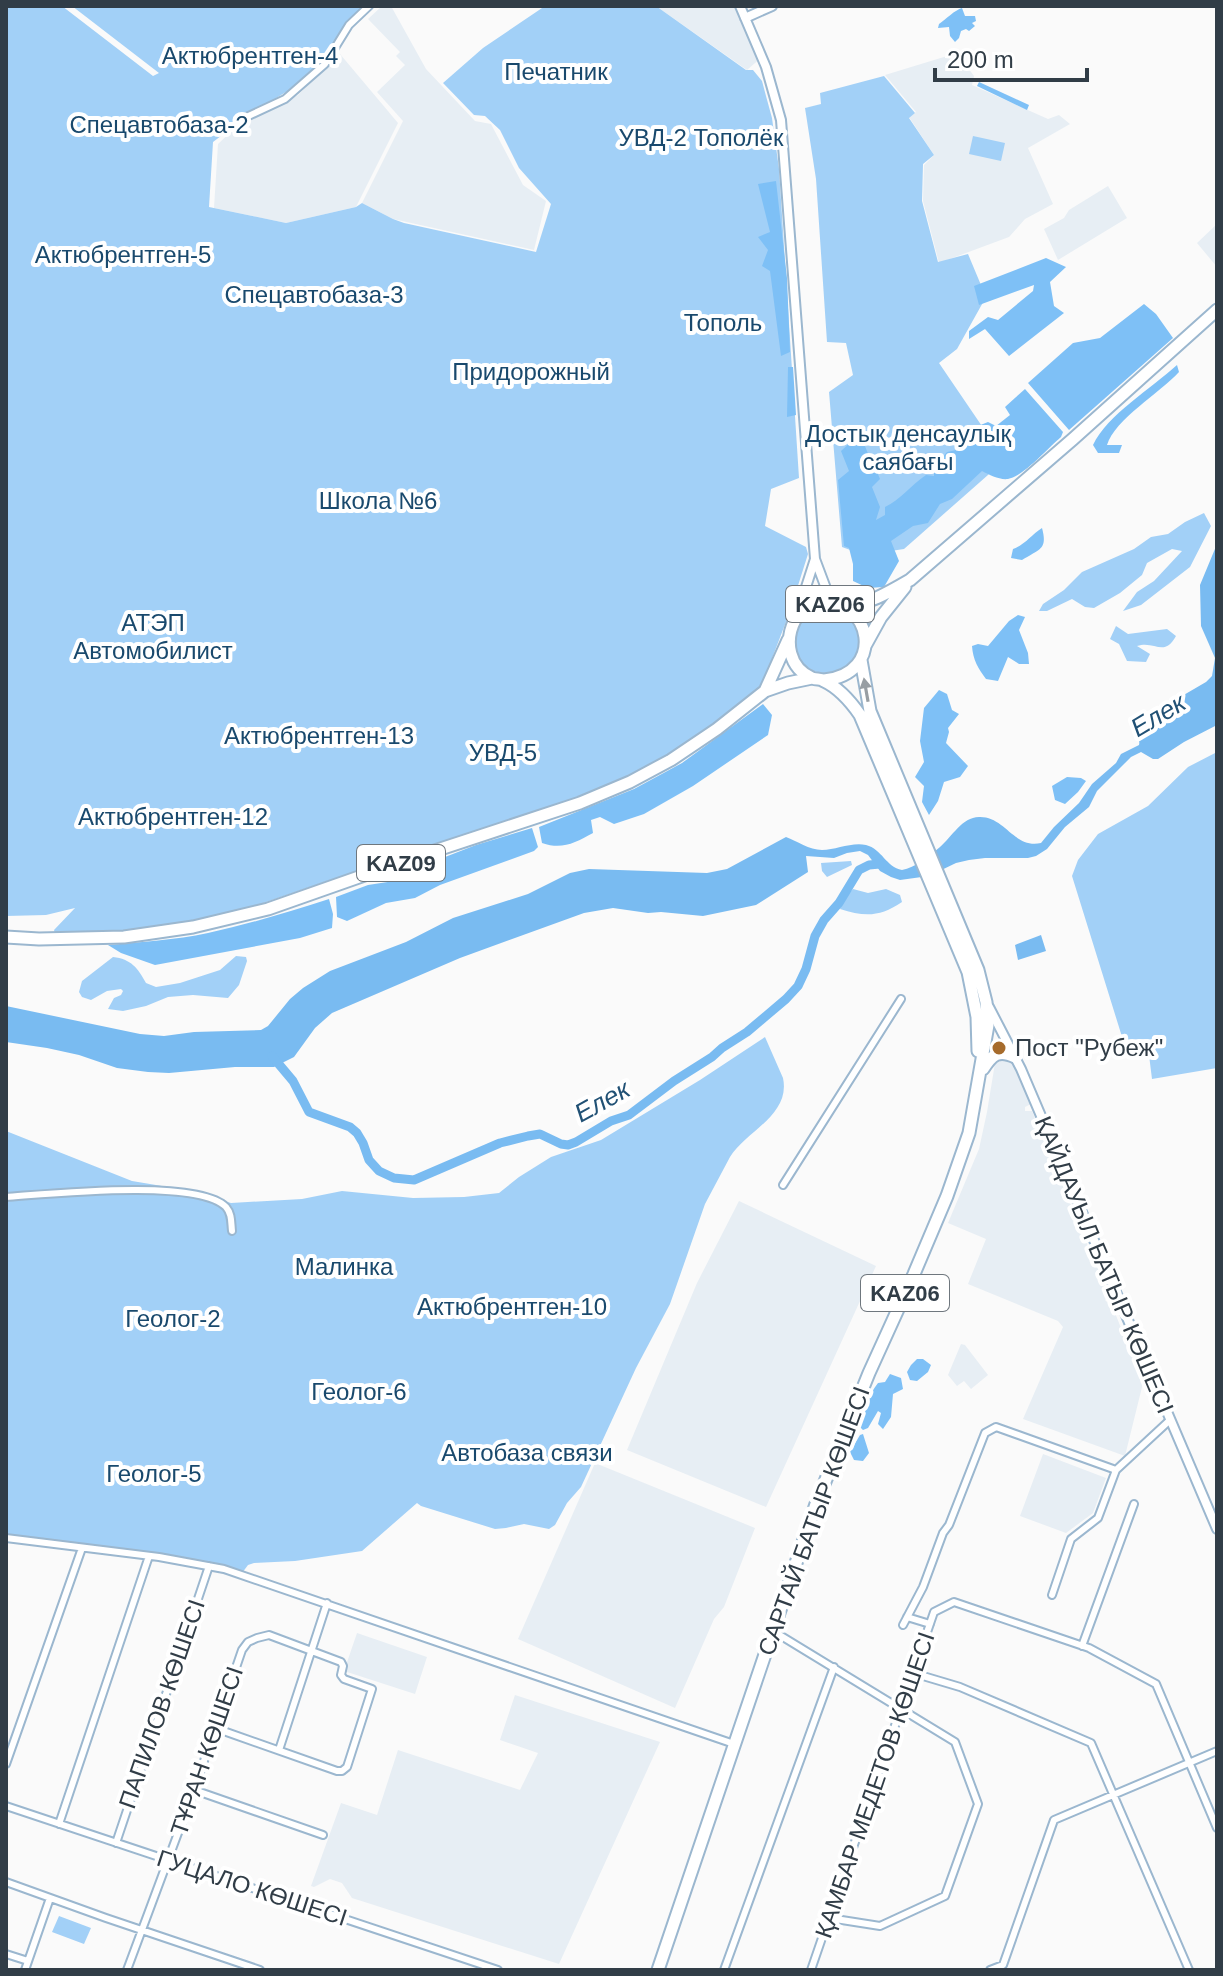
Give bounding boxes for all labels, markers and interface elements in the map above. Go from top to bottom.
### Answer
scale bar [935,32,1087,82]
park label: Актюбрентген-4 [162,42,338,69]
text: 200 m [947,46,1014,73]
park label: Печатник [504,58,608,85]
park label: Спецавтобаза-2 [69,111,249,138]
park label: УВД-2 Тополёк [619,124,784,151]
park label: Актюбрентген-5 [35,241,211,268]
park label: Спецавтобаза-3 [224,281,404,308]
park label: Тополь [684,309,762,336]
park label: Придорожный [452,358,610,385]
park label: Достық денсаулық саябағы [805,420,1012,475]
park label: Школа №6 [319,487,437,514]
road number: KАZ06 [786,586,874,622]
park label: АТЭП Автомобилист [73,609,233,664]
one-way arrow [859,677,871,702]
water label: Елек [1125,686,1192,743]
park label: Актюбрентген-13 [224,722,414,749]
park label: УВД-5 [469,739,537,766]
park label: Актюбрентген-12 [78,803,268,830]
road number: KAZ09 [357,845,445,881]
place label: Пост "Рубеж" [1015,1034,1163,1061]
marker: Пост "Рубеж" [990,1039,1008,1057]
water label: Елек [569,1073,636,1128]
street label: ҚАЙДАУЫЛ БАТЫР КӨШЕСІ [1030,1112,1179,1417]
park label: Малинка [295,1253,394,1280]
road number: KАZ06 [861,1275,949,1311]
park label: Актюбрентген-10 [417,1293,607,1320]
park label: Геолог-2 [125,1305,221,1332]
park label: Геолог-6 [311,1378,407,1405]
street label: САРТАЙ БАТЫР КӨШЕСІ [752,1383,875,1659]
park label: Автобаза связи [441,1439,613,1466]
park label: Геолог-5 [106,1460,202,1487]
street label: ПАПИЛОВ КӨШЕСІ [113,1596,210,1812]
street label: ҚАМБАР МЕДЕТОВ КӨШЕСІ [809,1628,940,1941]
street label: ТҰРАН КӨШЕСІ [165,1663,248,1839]
street label: ГУЦАЛО КӨШЕСІ [154,1844,351,1931]

